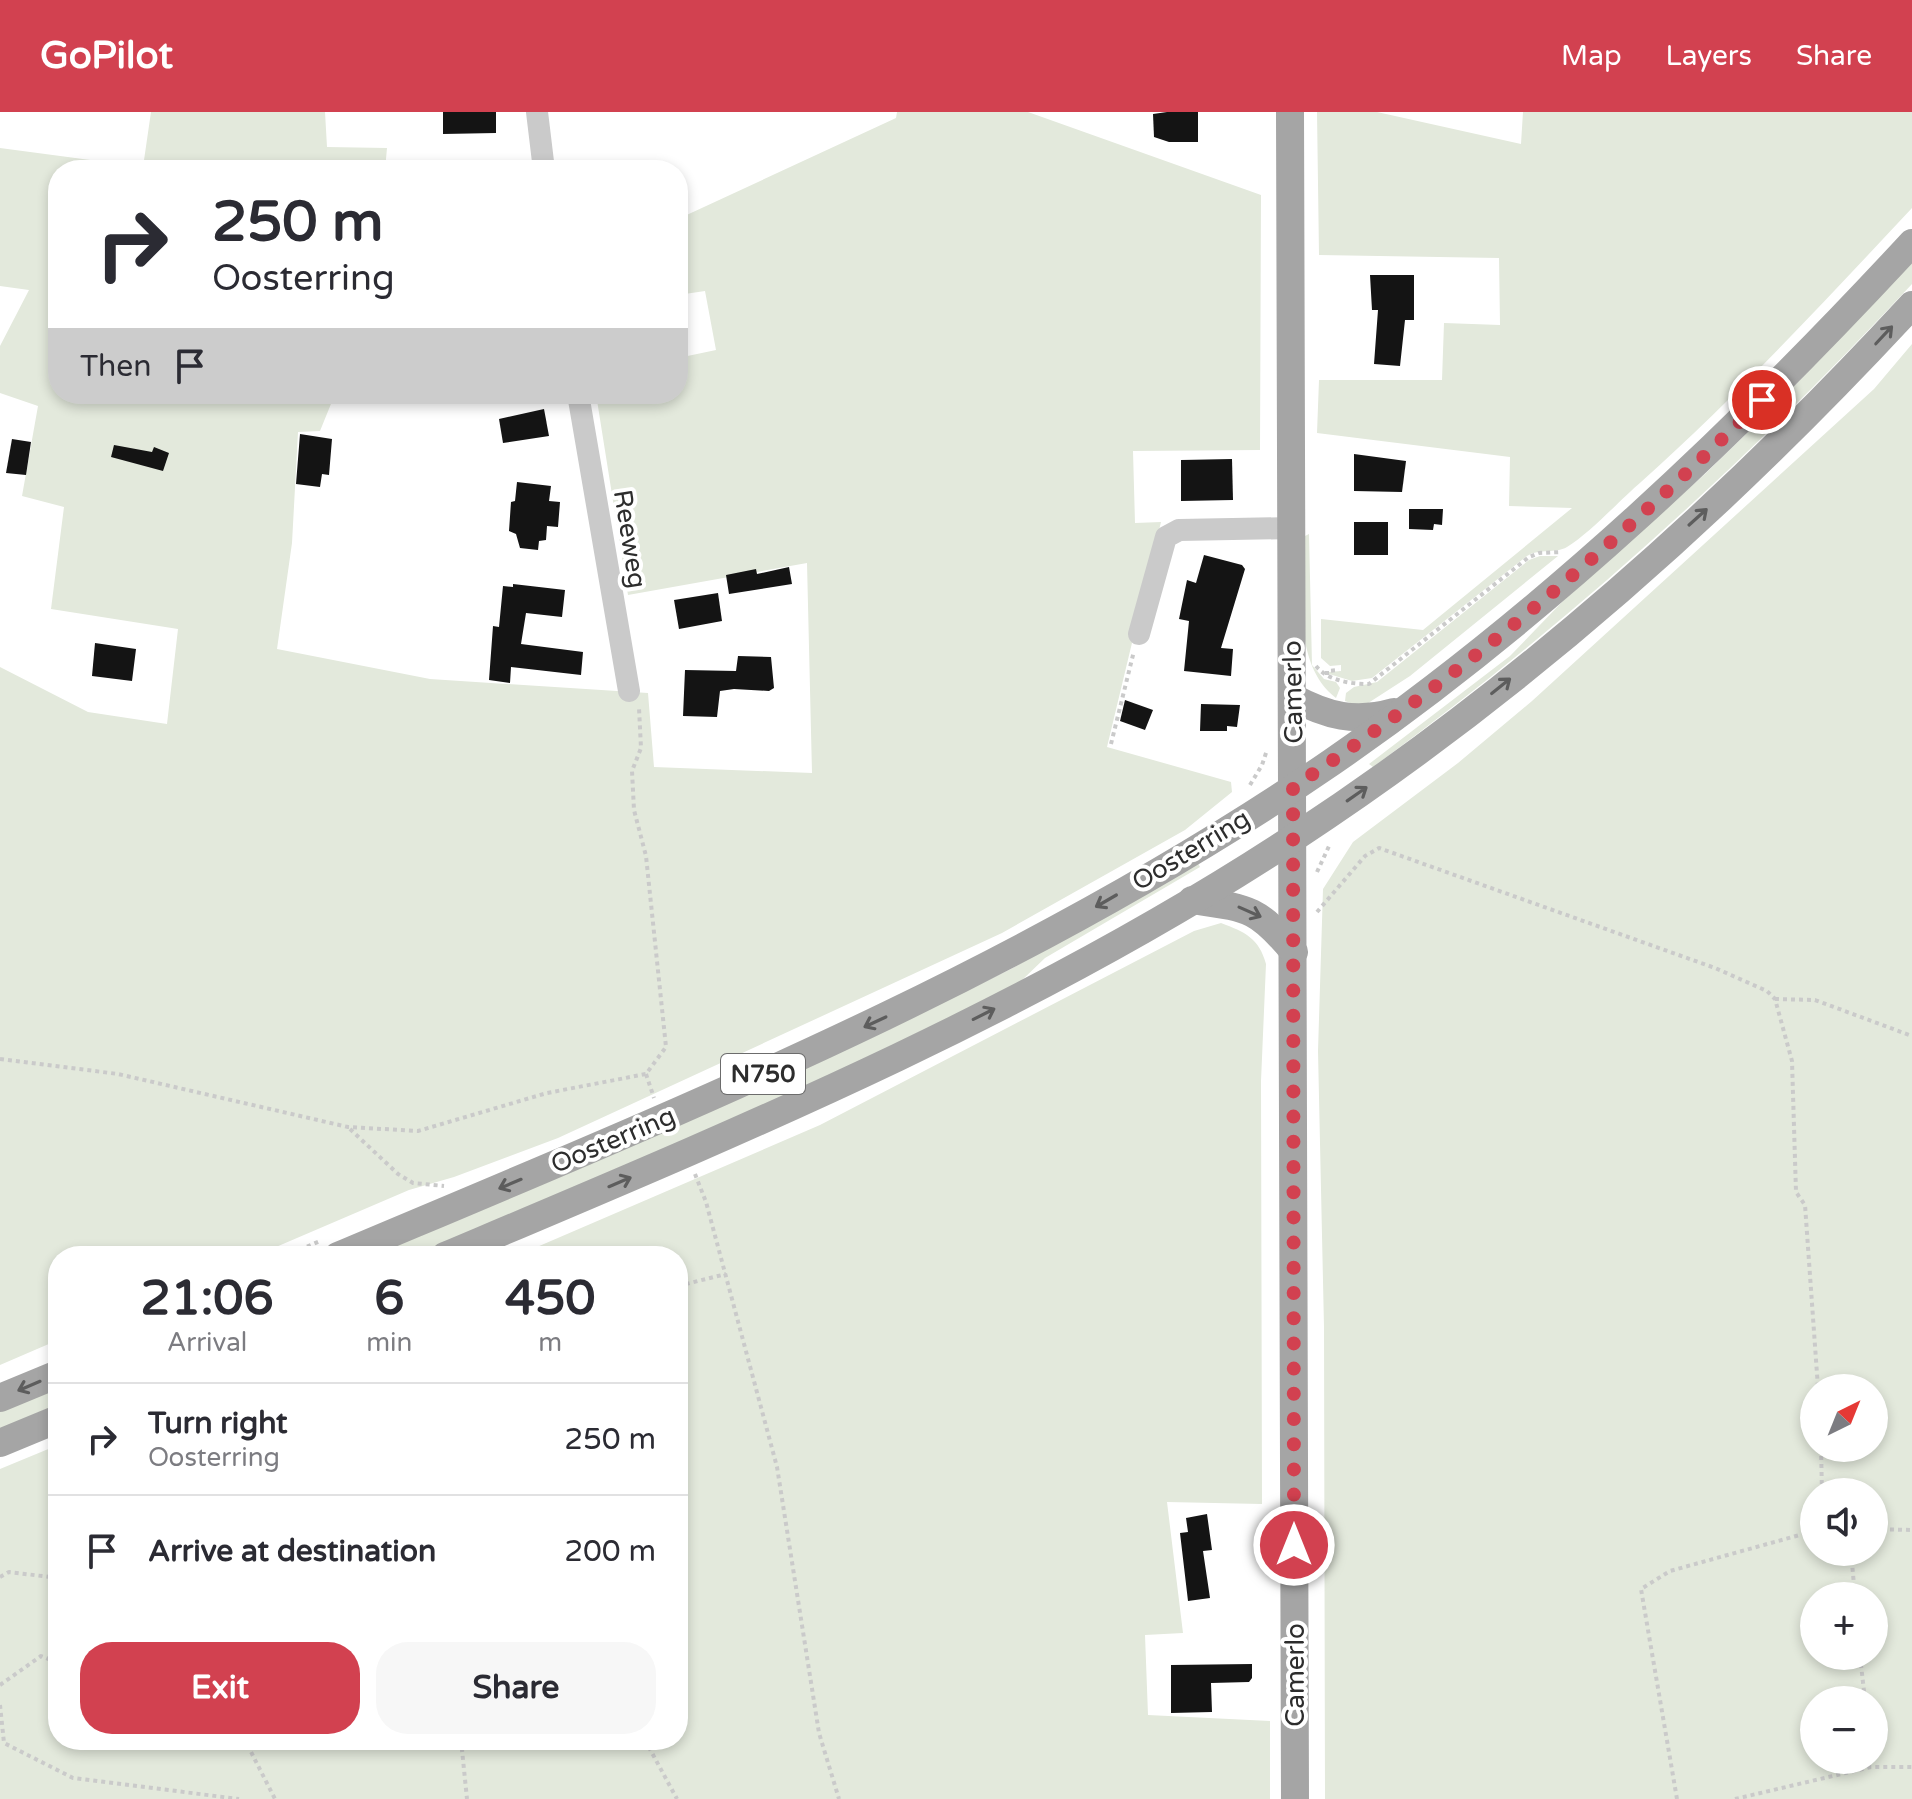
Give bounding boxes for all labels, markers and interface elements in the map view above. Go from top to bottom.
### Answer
text: GoPilot [40,33,173,79]
text: Map [1561,39,1622,73]
text: Layers [1666,39,1752,73]
text: Share [1796,39,1872,73]
text: 250 m [212,189,383,256]
icon: right [80,192,184,296]
text: Oosterring [212,257,395,300]
one-way arrow [1875,325,1894,345]
icon: arrive [168,344,212,388]
text: Then [80,348,152,385]
pin [1728,366,1796,434]
icon: arrive [1740,378,1784,422]
street label: Reeweg [607,488,653,590]
one-way arrow [1688,508,1708,526]
street label: Camerlo [1277,640,1309,744]
one-way arrow [1490,678,1511,695]
one-way arrow [1346,786,1368,802]
street label: Oosterring [1126,803,1256,897]
one-way arrow [1094,894,1118,909]
one-way arrow [1238,906,1262,921]
one-way arrow [971,1006,995,1022]
one-way arrow [864,1015,888,1030]
road number: N750 [721,1054,805,1094]
street label: Oosterring [546,1100,680,1180]
one-way arrow [608,1174,632,1188]
one-way arrow [498,1177,523,1192]
text: 21:06 [141,1270,274,1328]
text: 6 [374,1270,404,1328]
text: 450 [505,1270,595,1328]
text: Arrival [167,1327,247,1358]
text: min [366,1327,412,1358]
text: m [538,1327,562,1358]
north arrow [1800,1374,1888,1462]
map controls [1800,1374,1888,1774]
one-way arrow [17,1380,42,1394]
text: Turn right [148,1405,288,1442]
icon: right [80,1417,124,1461]
text: 250 m [564,1421,656,1458]
text: Oosterring [148,1442,280,1473]
button: sound [1800,1478,1888,1566]
position arrow [1252,1503,1336,1587]
icon: arrive [80,1529,124,1573]
text: Arrive at destination [148,1533,436,1570]
text: 200 m [564,1533,656,1570]
button: + [1800,1582,1888,1670]
street label: Camerlo [1280,1623,1311,1727]
button: Exit [80,1642,360,1734]
button: Share [376,1642,656,1734]
button: − [1800,1686,1888,1774]

